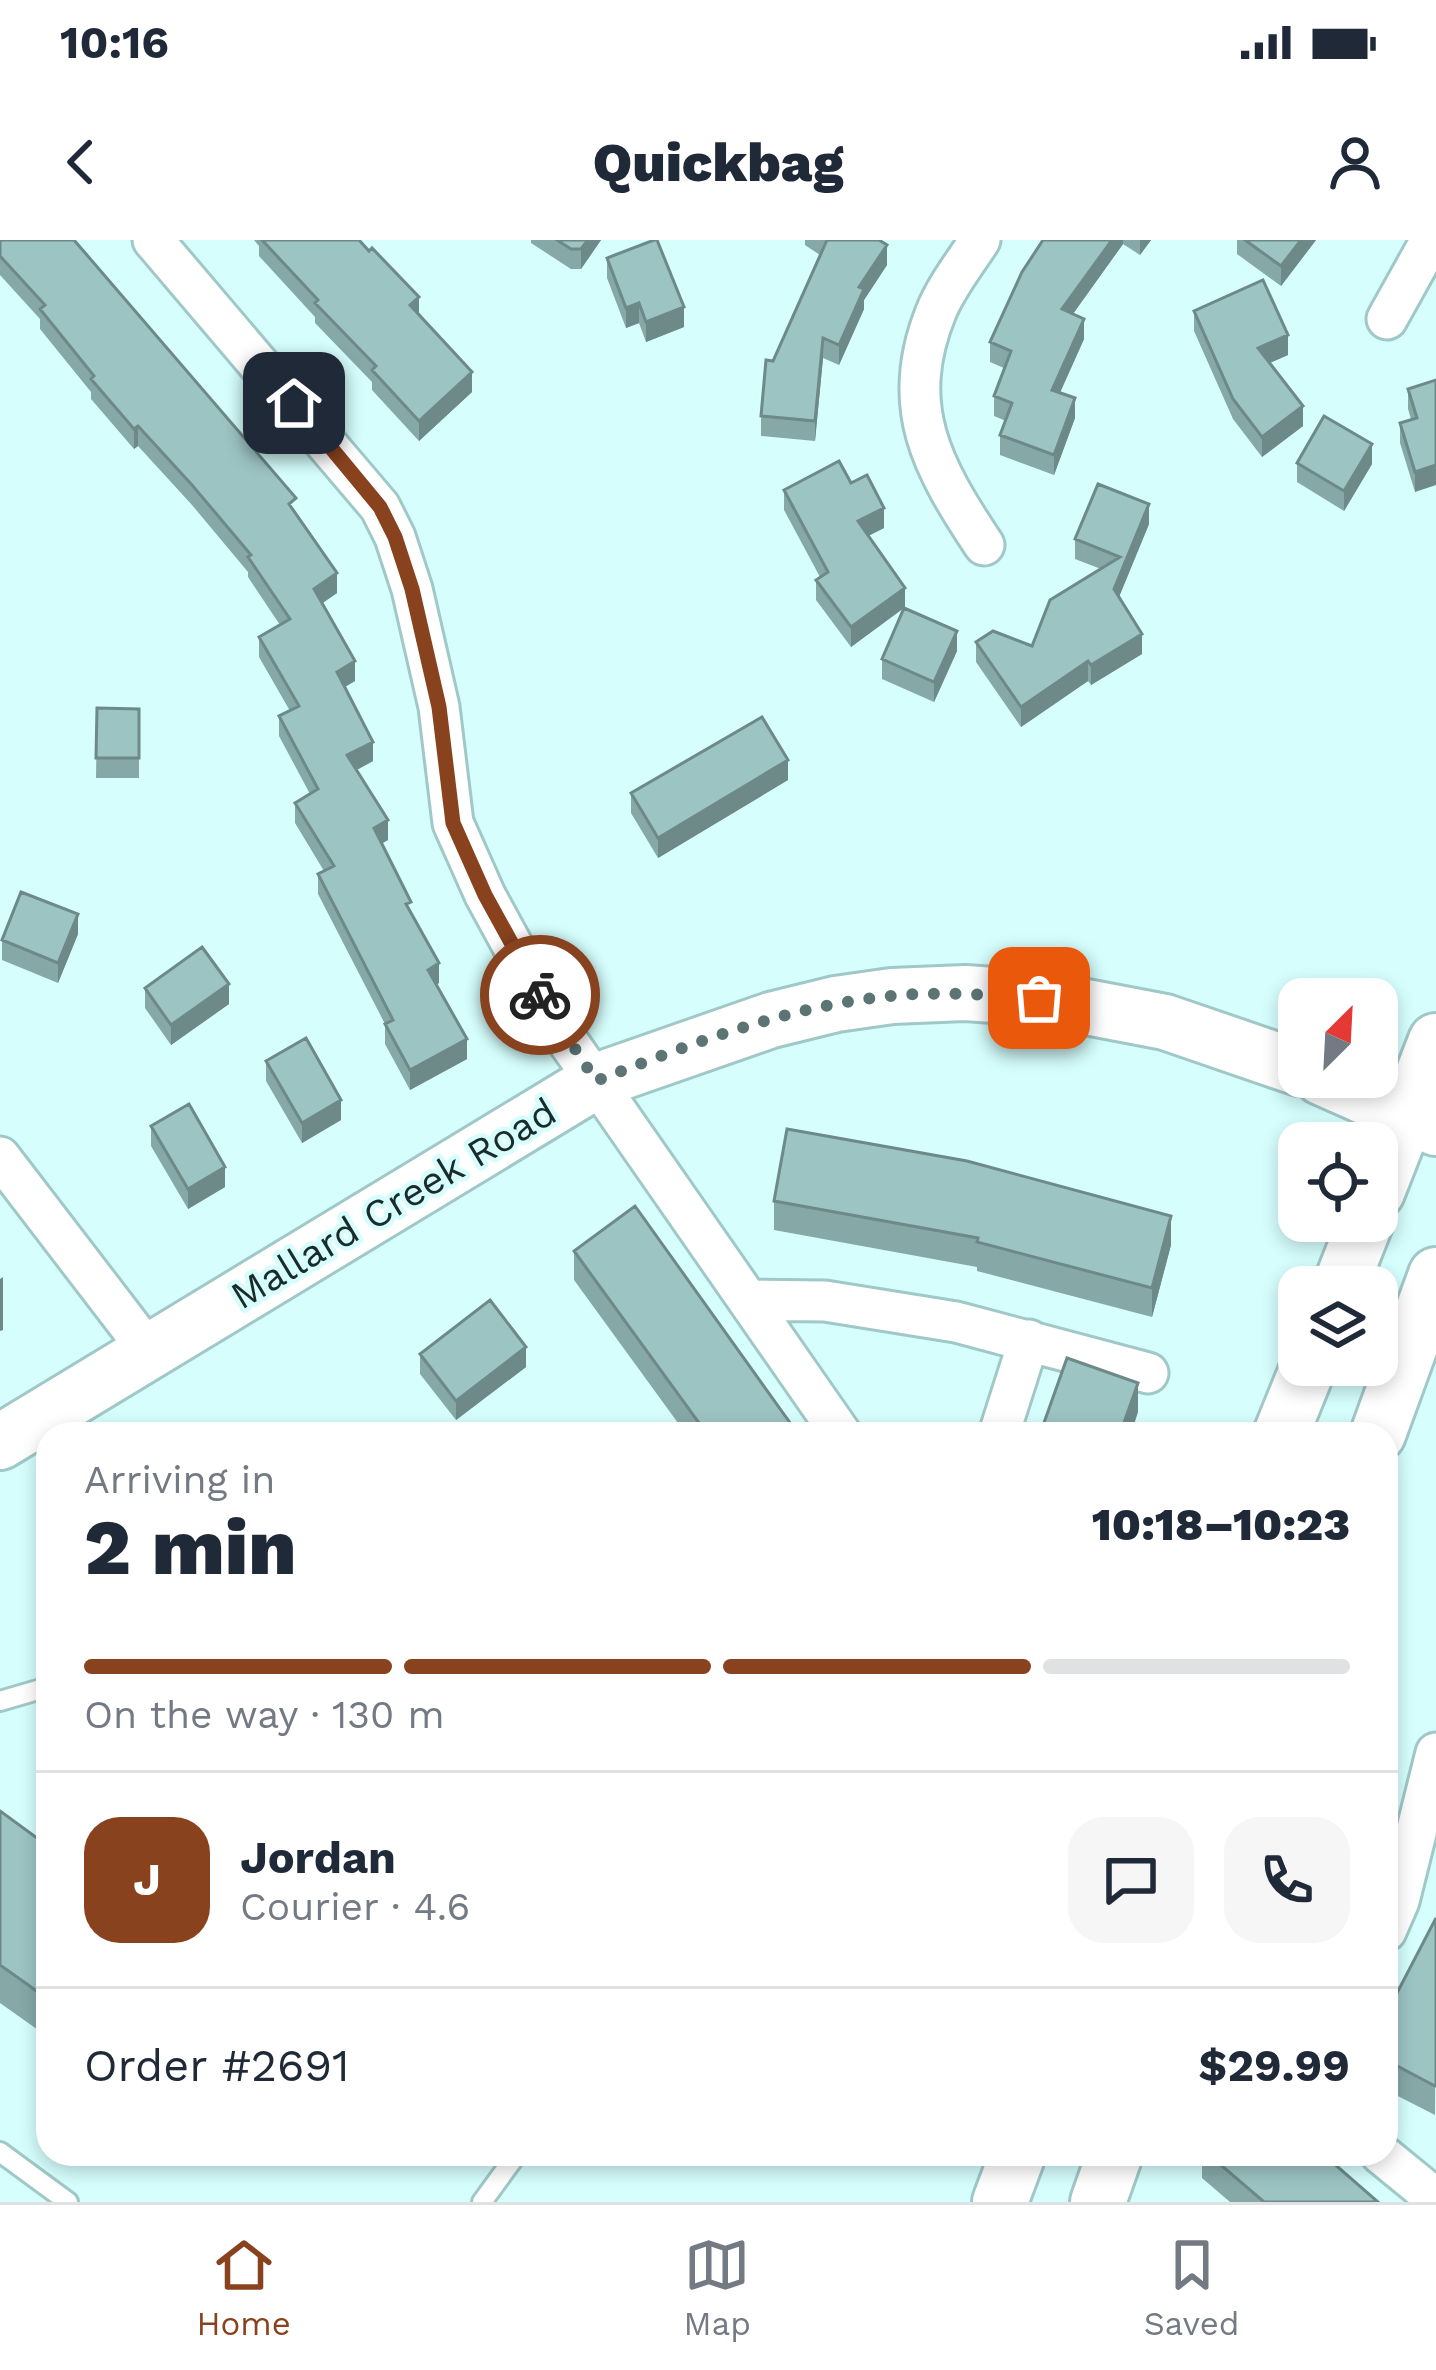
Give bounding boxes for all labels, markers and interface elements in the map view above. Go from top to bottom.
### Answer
text: 10:16 [60,16,169,69]
icon: back [48,129,114,195]
icon: person [1322,129,1388,195]
text: Quickbag [593,131,843,194]
pin [243,352,345,454]
icon: home [261,370,327,436]
courier [480,935,600,1055]
pin [988,947,1090,1049]
icon: bike [507,962,573,1028]
icon: bag [1006,965,1072,1031]
north arrow [1278,978,1398,1098]
map controls [1278,978,1398,1386]
street label: Mallard Creek Road [223,1089,564,1318]
button: locate [1278,1122,1398,1242]
button: layers [1278,1266,1398,1386]
text: Arriving in [84,1457,275,1502]
text: 10:18–10:23 [1092,1498,1350,1551]
text: 2 min [84,1501,297,1593]
text: On the way · 130 m [84,1692,445,1737]
button: chat [1068,1817,1194,1943]
button: phone [1224,1817,1350,1943]
text: Jordan [240,1831,396,1884]
text: J [133,1853,161,1906]
text: Courier · 4.6 [240,1884,470,1929]
text: Order #2691 [84,2039,350,2092]
text: $29.99 [1198,2039,1350,2092]
tab: Home [196,2232,291,2343]
tab: Map [684,2232,751,2343]
tab: Saved [1144,2232,1240,2343]

